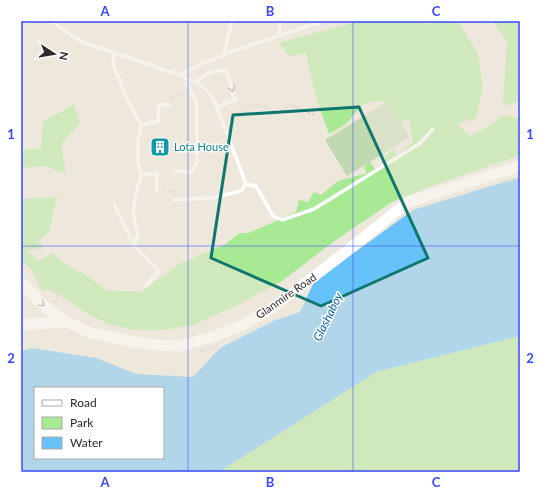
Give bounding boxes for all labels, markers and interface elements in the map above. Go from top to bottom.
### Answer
text: A [99,3,110,19]
text: B [266,3,275,19]
text: C [432,3,441,19]
north arrow [34,34,74,74]
text: N [57,51,72,62]
one-way arrow [227,85,236,92]
text: 1 [7,126,15,142]
text: 1 [526,126,534,142]
building icon: Lota House [149,136,171,158]
place label: Lota House [174,140,229,153]
street label: Glanmire Road [253,270,318,321]
water label: Glashaboy [309,290,346,344]
one-way arrow [38,299,45,306]
text: 2 [7,350,15,366]
text: 2 [526,350,534,366]
legend [34,387,164,459]
text: Road [70,395,97,410]
text: Park [70,415,94,430]
text: Water [70,435,103,450]
text: A [99,474,110,490]
text: B [266,474,275,490]
text: C [432,474,441,490]

